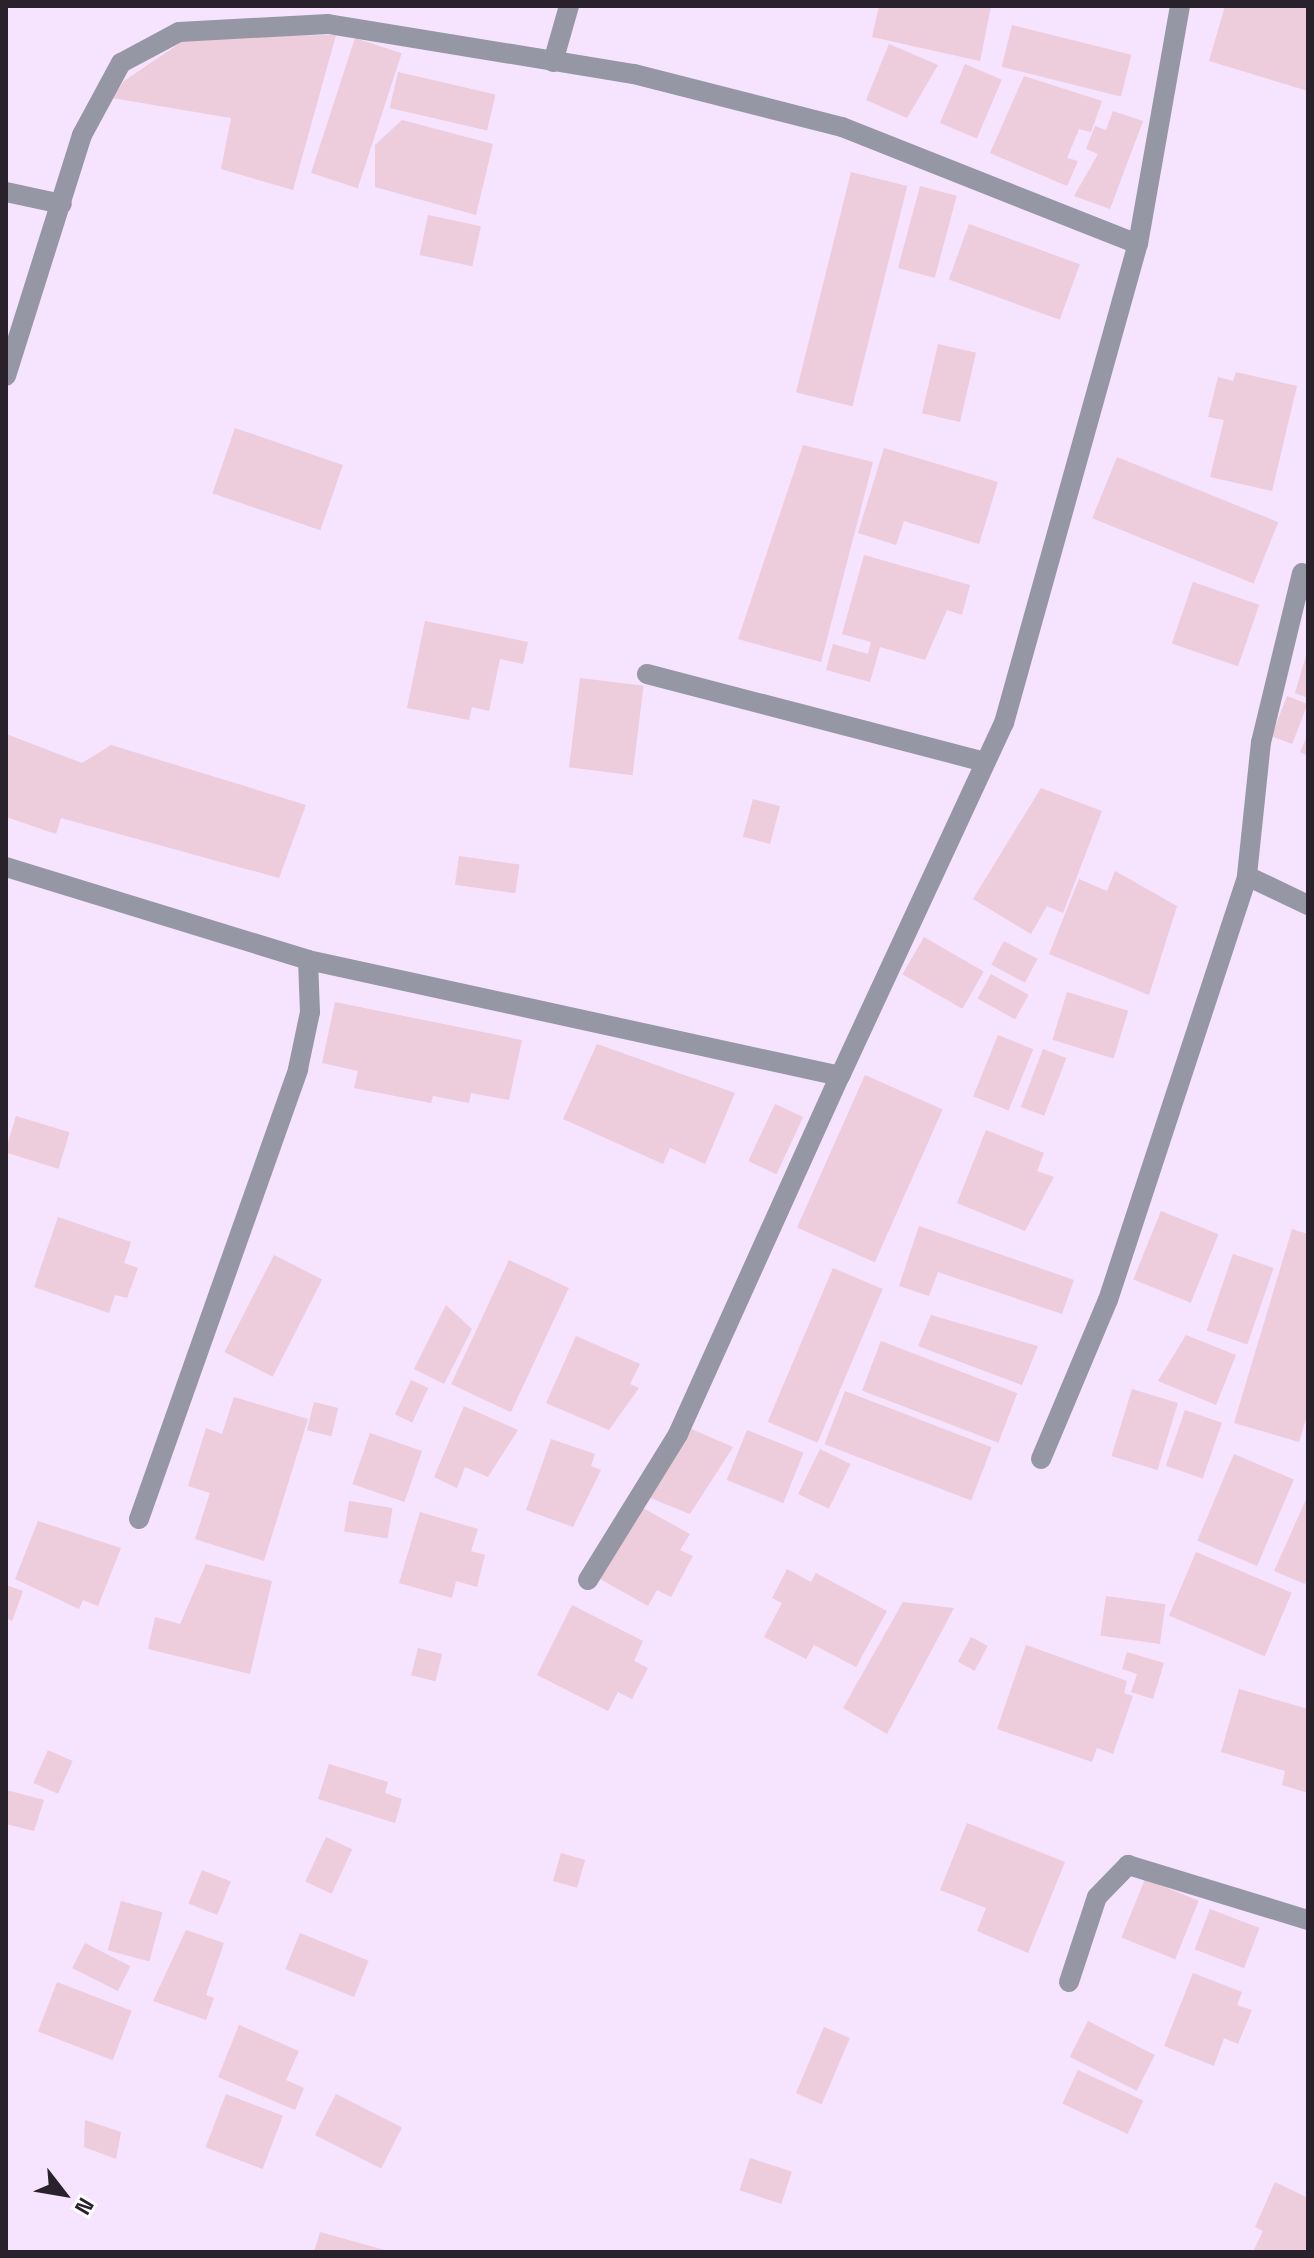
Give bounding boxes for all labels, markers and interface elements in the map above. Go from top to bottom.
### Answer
north arrow [24,2154,104,2234]
text: N [69,2193,100,2220]

